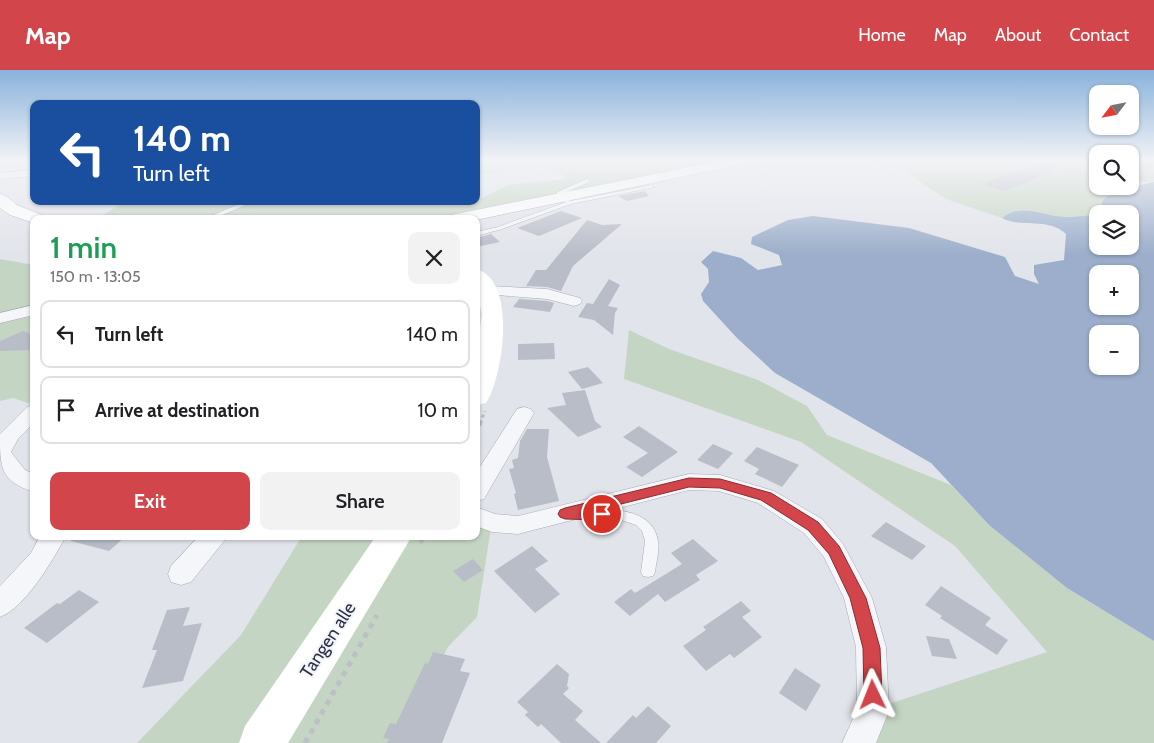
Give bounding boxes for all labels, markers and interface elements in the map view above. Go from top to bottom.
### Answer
text: Map [25,21,71,50]
text: Home [858,24,906,46]
text: Map [934,24,967,46]
text: About [995,24,1041,46]
text: Contact [1069,24,1129,46]
north arrow [1089,85,1139,135]
map controls [1089,85,1139,375]
text: 140 m [133,117,231,160]
icon: left [50,120,115,185]
button: search [1089,145,1139,195]
text: Turn left [133,160,210,187]
button: layers [1089,205,1139,255]
text: 1 min [50,229,117,266]
button: close [408,232,460,284]
button: + [1089,265,1139,315]
text: 150 m · 13:05 [50,267,141,286]
icon: left [52,320,80,348]
text: Turn left [95,323,163,346]
text: 140 m [407,323,458,346]
button: − [1089,325,1139,375]
icon: arrive [52,396,80,424]
text: Arrive at destination [95,399,259,422]
text: 10 m [418,399,458,422]
button: Exit [50,472,250,530]
button: Share [260,472,460,530]
pin [581,493,623,535]
icon: arrive [588,500,616,528]
street label: Tangen alle [295,598,361,682]
position arrow [846,668,898,720]

